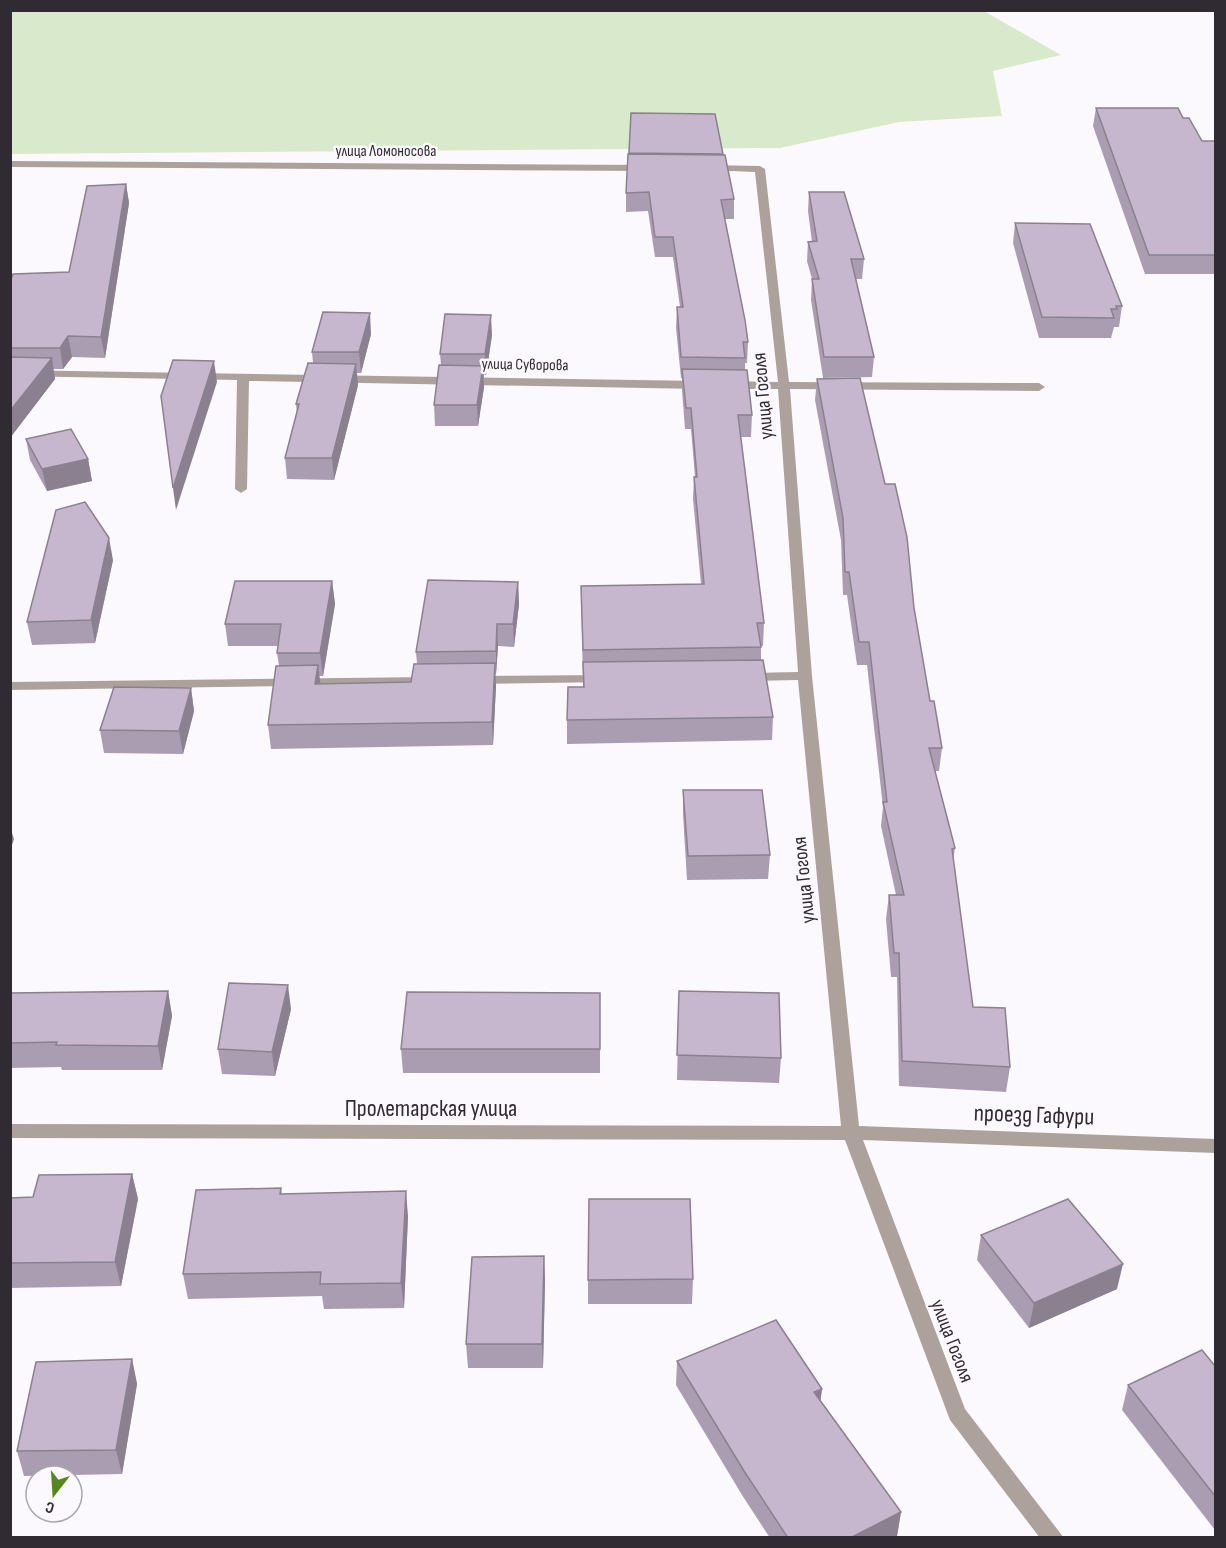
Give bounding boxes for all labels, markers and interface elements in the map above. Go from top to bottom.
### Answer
street label: улица Ломоносова [336,142,436,161]
street label: улица Гоголя [747,352,779,440]
street label: улица Суворова [481,355,569,375]
street label: улица Гоголя [788,835,820,925]
street label: Пролетарская улица [345,1094,517,1123]
street label: проезд Гафури [973,1098,1095,1132]
street label: улица Гоголя [925,1296,979,1386]
north arrow [24,1464,84,1524]
text: С [43,1497,57,1517]

